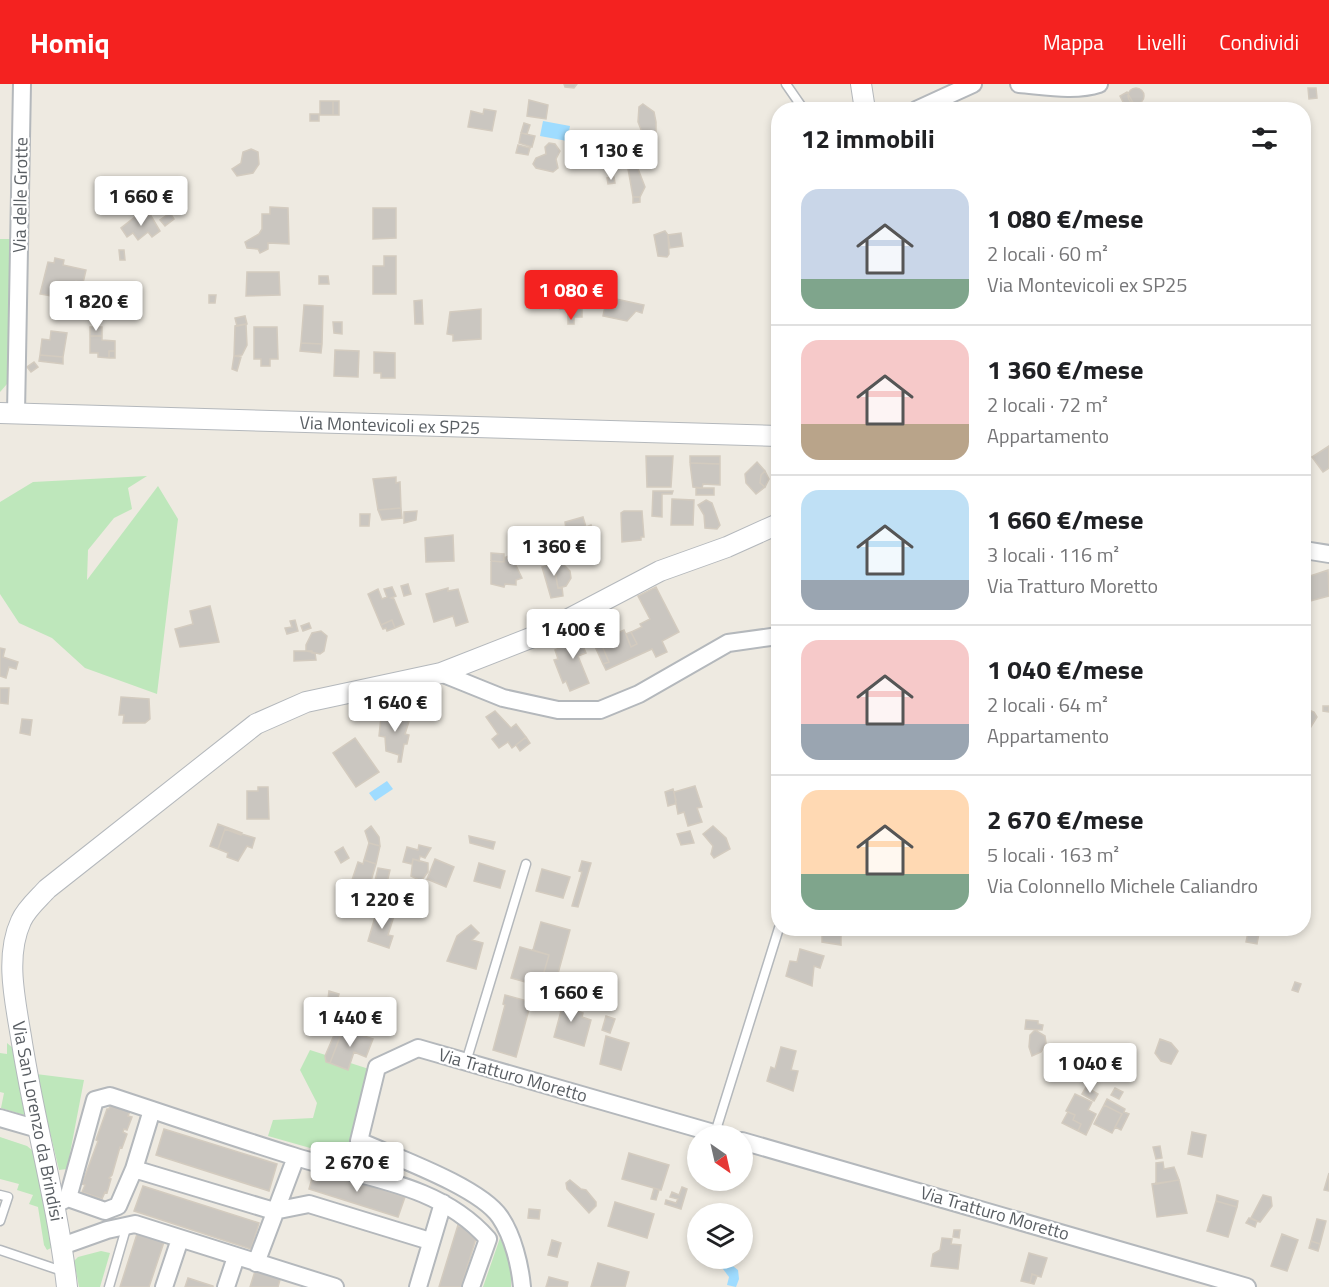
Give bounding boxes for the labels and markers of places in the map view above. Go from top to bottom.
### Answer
pin: 1 130 € [556,130,666,181]
pin: 1 660 € [86,176,196,227]
pin: 1 080 € [516,270,626,321]
pin: 1 820 € [41,281,151,332]
pin: 1 360 € [499,526,609,577]
pin: 1 400 € [518,609,628,660]
pin: 1 640 € [340,682,450,733]
pin: 1 220 € [327,879,437,930]
pin: 1 660 € [516,972,626,1023]
pin: 1 440 € [295,997,405,1048]
pin: 1 040 € [1035,1043,1145,1094]
pin: 2 670 € [302,1142,412,1193]

